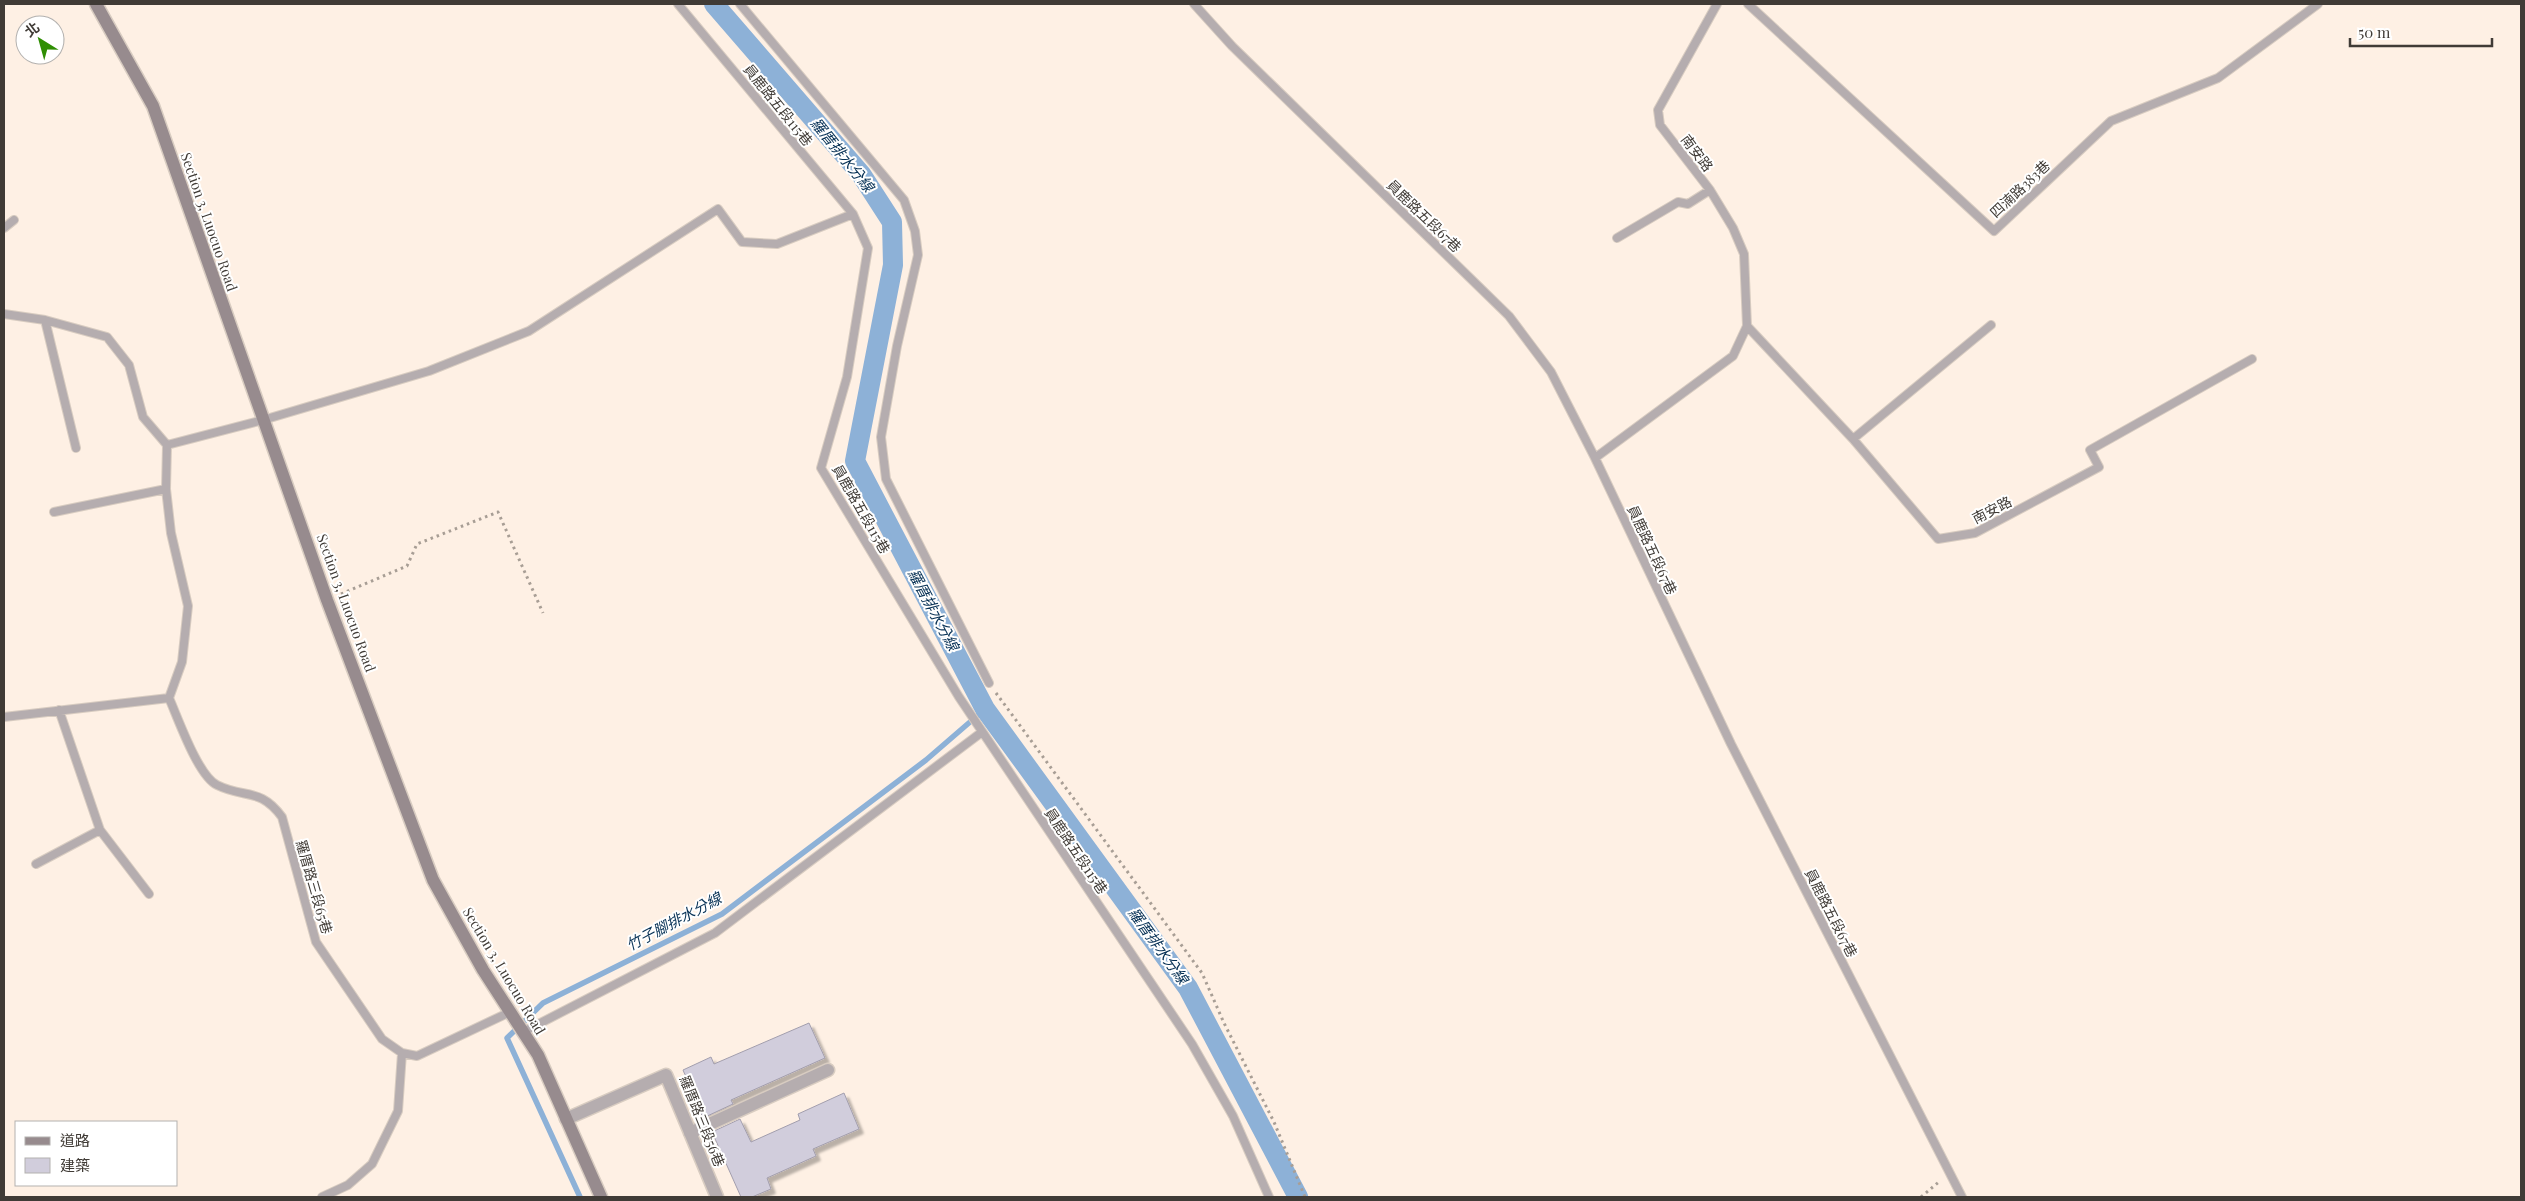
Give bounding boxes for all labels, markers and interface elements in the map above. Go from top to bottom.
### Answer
north arrow [15,15,65,65]
scale bar [2350,15,2492,47]
text: 北 [21,17,43,41]
text: 50 m [2358,22,2391,42]
street label: 員鹿路五段115巷 [740,60,817,150]
water label: 羅厝排水分線 [807,113,880,197]
street label: 南安路 [1677,130,1718,175]
street label: Section 3, Luocuo Road [177,150,242,294]
street label: 四湳路383巷 [1985,156,2054,221]
street label: 員鹿路五段67巷 [1383,175,1466,256]
street label: 員鹿路五段115巷 [828,461,895,557]
street label: 南安路 [1969,492,2015,528]
street label: 員鹿路五段67巷 [1623,502,1682,598]
street label: Section 3, Luocuo Road [313,531,380,674]
water label: 羅厝排水分線 [904,565,965,656]
street label: 員鹿路五段115巷 [1041,804,1112,897]
street label: 羅厝路三段65巷 [292,838,337,936]
street label: 員鹿路五段67巷 [1801,865,1862,960]
water label: 竹子腳排水分線 [622,887,726,955]
water label: 羅厝排水分線 [1124,903,1195,989]
street label: Section 3, Luocuo Road [459,904,550,1038]
street label: 羅厝路三段56巷 [675,1072,729,1169]
legend [15,1121,178,1186]
text: 道路 [60,1130,90,1150]
text: 建築 [60,1155,90,1175]

